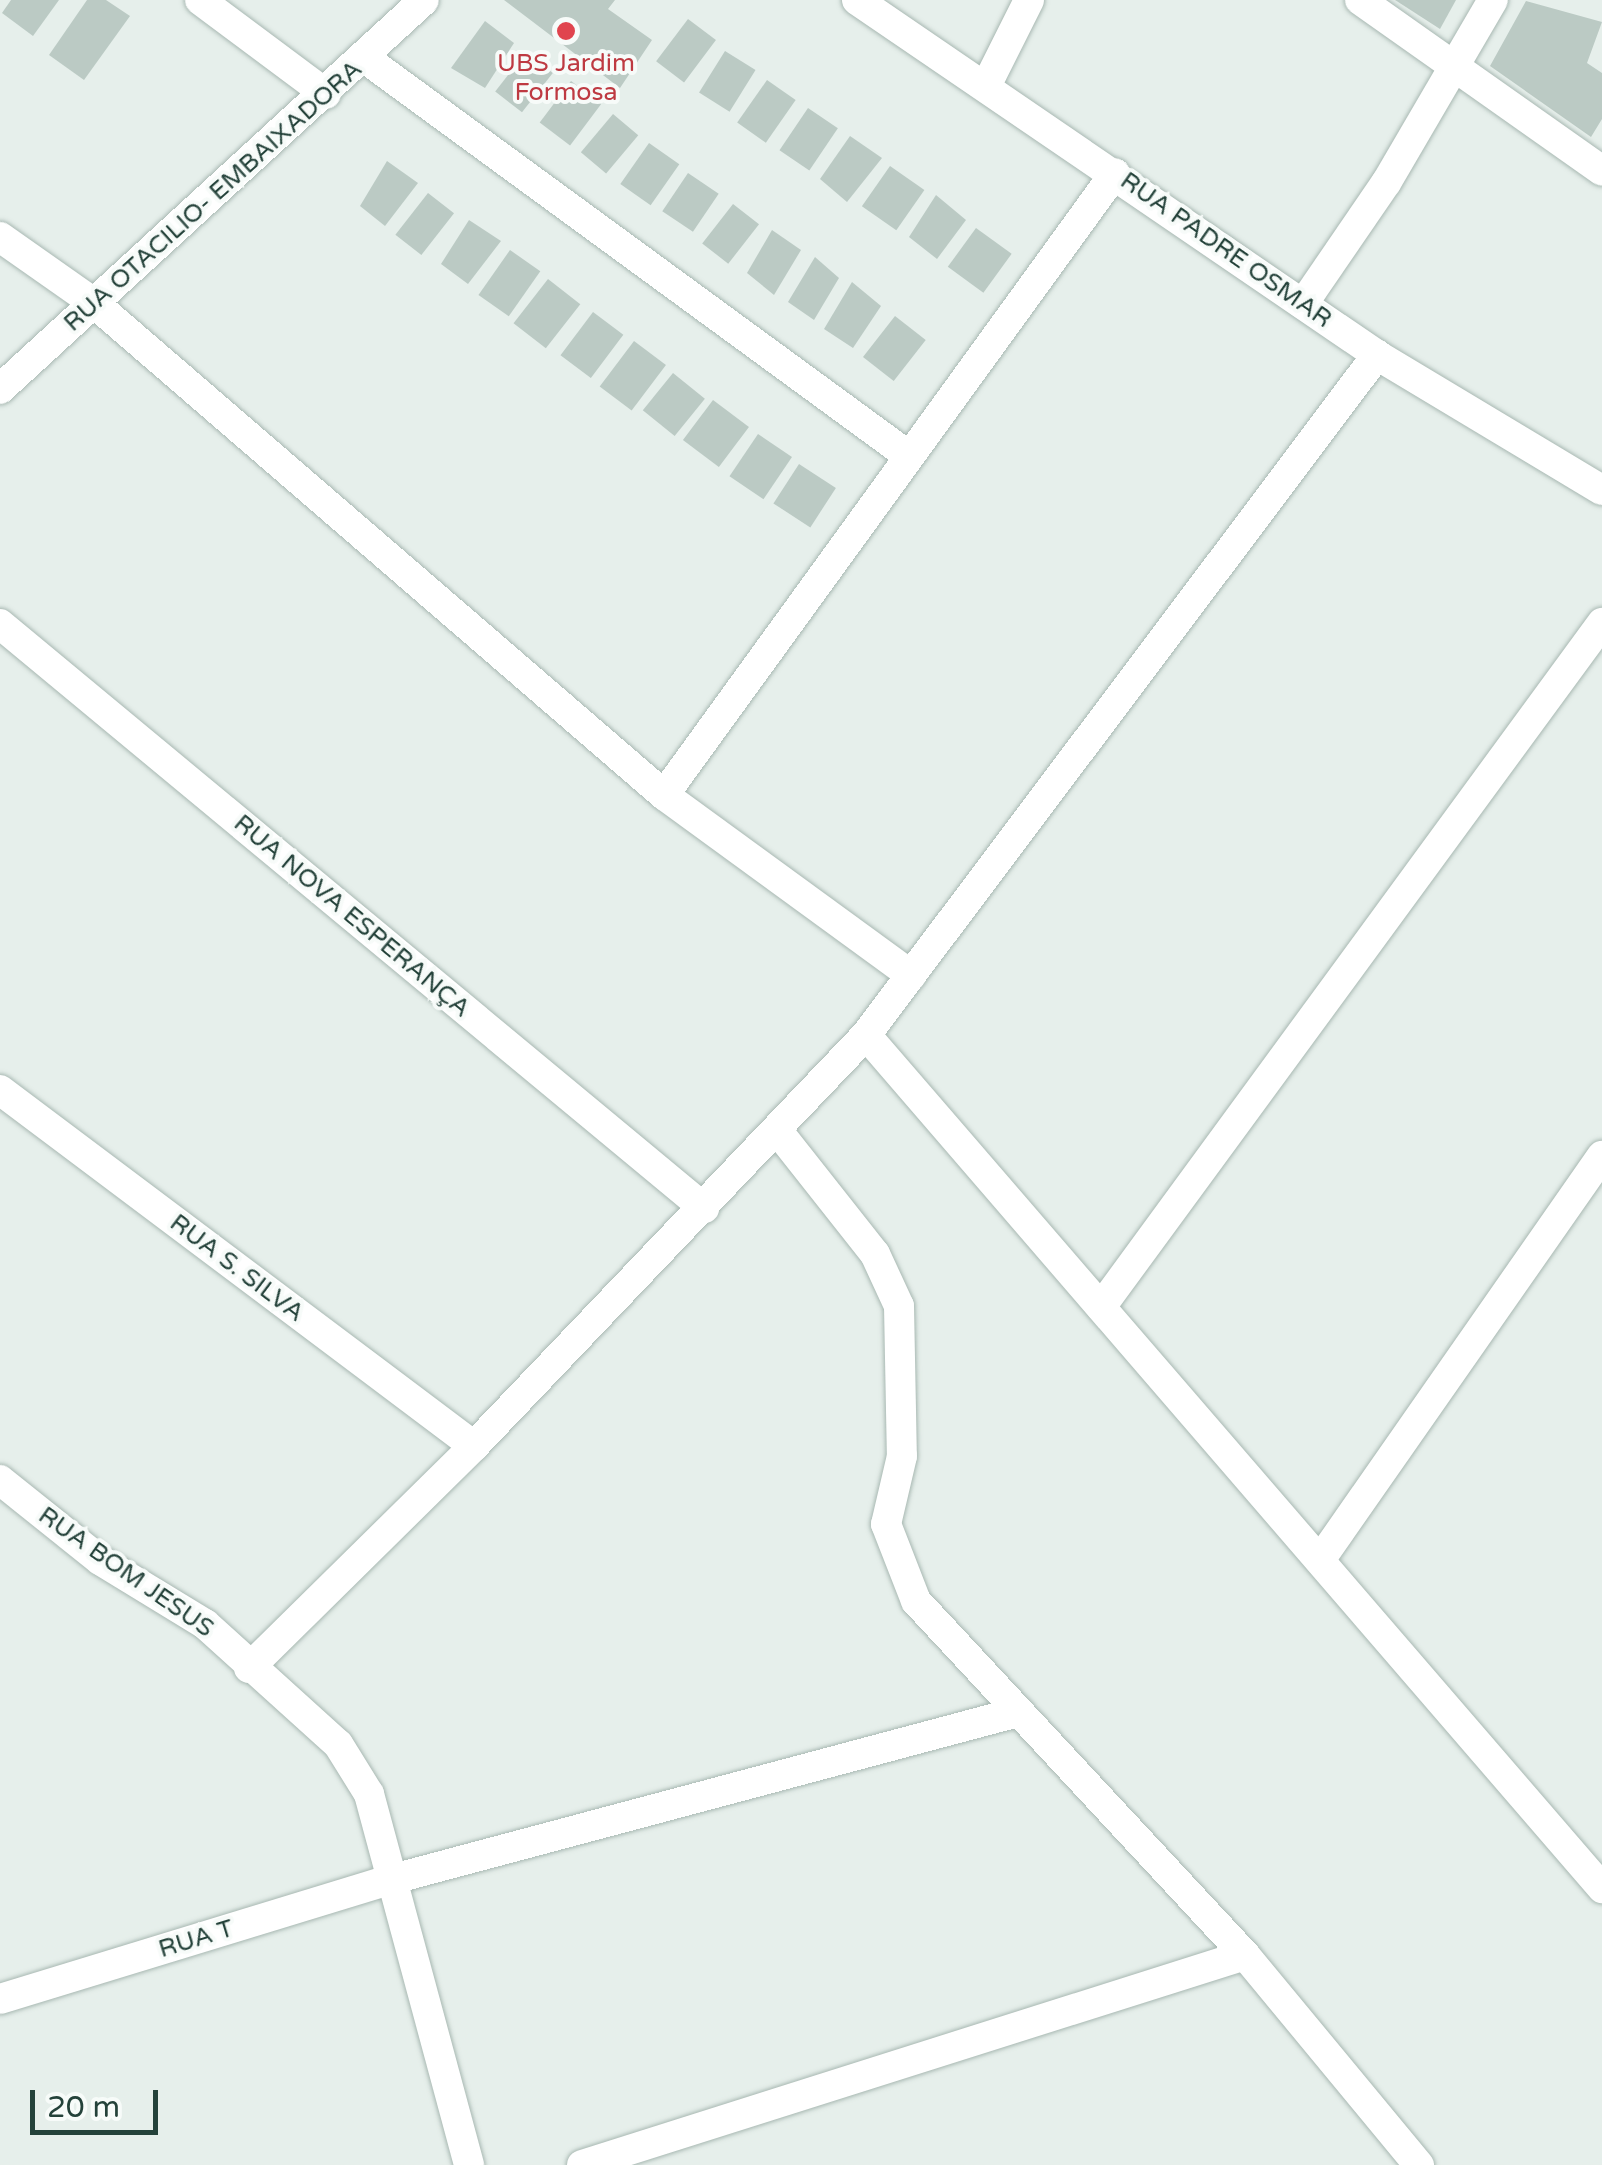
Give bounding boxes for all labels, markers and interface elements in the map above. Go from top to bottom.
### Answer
marker: UBS Jardim Formosa [553,18,579,44]
place label: UBS Jardim Formosa [497,49,635,108]
street label: RUA OTACILIO- EMBAIXADORA [58,54,368,338]
street label: RUA PADRE OSMAR [1115,166,1337,334]
street label: RUA NOVA ESPERANÇA [228,808,476,1024]
street label: RUA S. SILVA [164,1208,310,1328]
street label: RUA BOM JESUS [33,1500,219,1644]
street label: RUA T [155,1913,237,1965]
scale bar [35,2070,162,2132]
text: 20 m [47,2089,120,2126]

